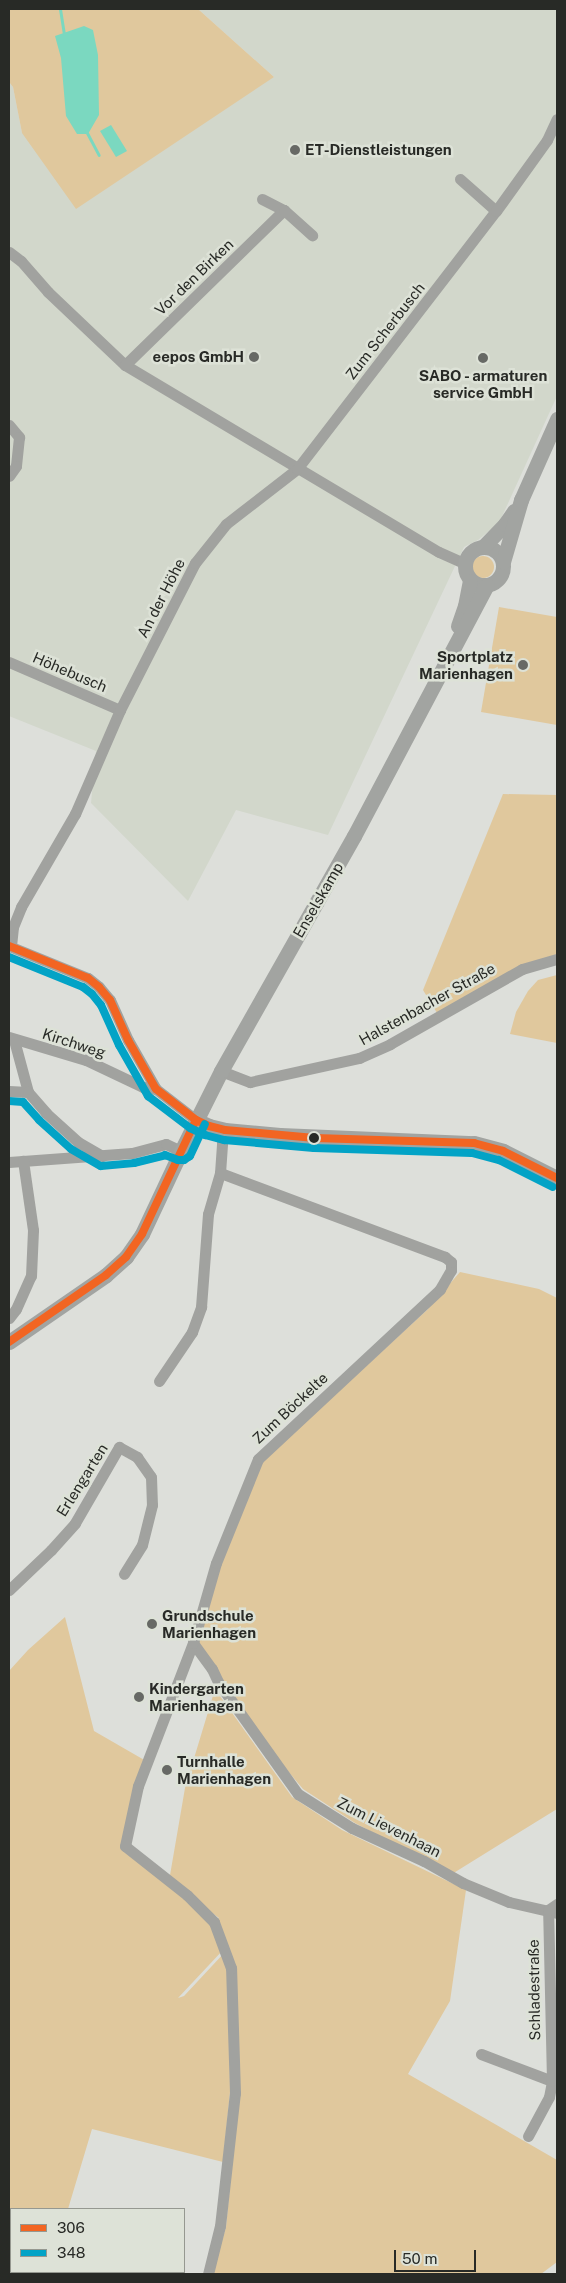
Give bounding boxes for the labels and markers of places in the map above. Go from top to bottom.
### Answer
place label: ET-Dienstleistungen [305,141,452,159]
marker: ET-Dienstleistungen [289,144,301,156]
place label: eepos GmbH [152,348,244,366]
marker: eepos GmbH [248,351,260,363]
marker: SABO - armaturen service GmbH [477,352,489,364]
place label: SABO - armaturen service GmbH [418,366,548,401]
place label: Sportplatz Marienhagen [419,647,513,682]
marker: Sportplatz Marienhagen [517,659,529,671]
unlabelled marker [309,1133,319,1143]
place label: Grundschule Marienhagen [162,1606,256,1641]
marker: Grundschule Marienhagen [146,1618,158,1630]
place label: Kindergarten Marienhagen [149,1679,244,1714]
marker: Kindergarten Marienhagen [133,1691,145,1703]
place label: Turnhalle Marienhagen [177,1752,271,1787]
marker: Turnhalle Marienhagen [161,1764,173,1776]

